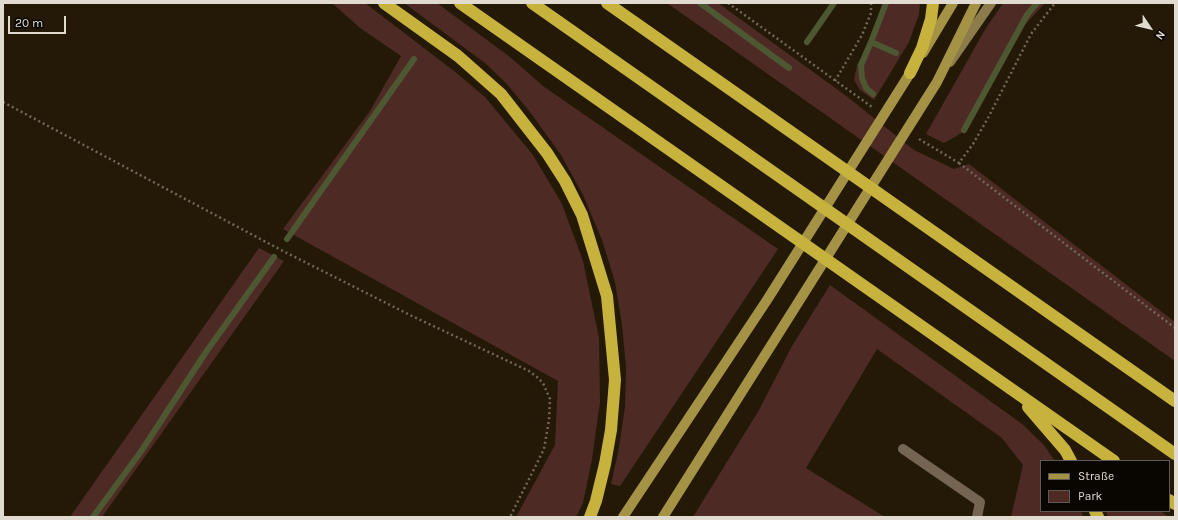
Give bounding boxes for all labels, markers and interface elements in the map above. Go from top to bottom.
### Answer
scale bar [10,8,68,34]
north arrow [1130,8,1170,48]
text: 20 m [15,16,43,30]
text: N [1153,28,1168,42]
legend [1040,460,1170,512]
text: Straße [1078,469,1114,483]
text: Park [1078,489,1102,503]

